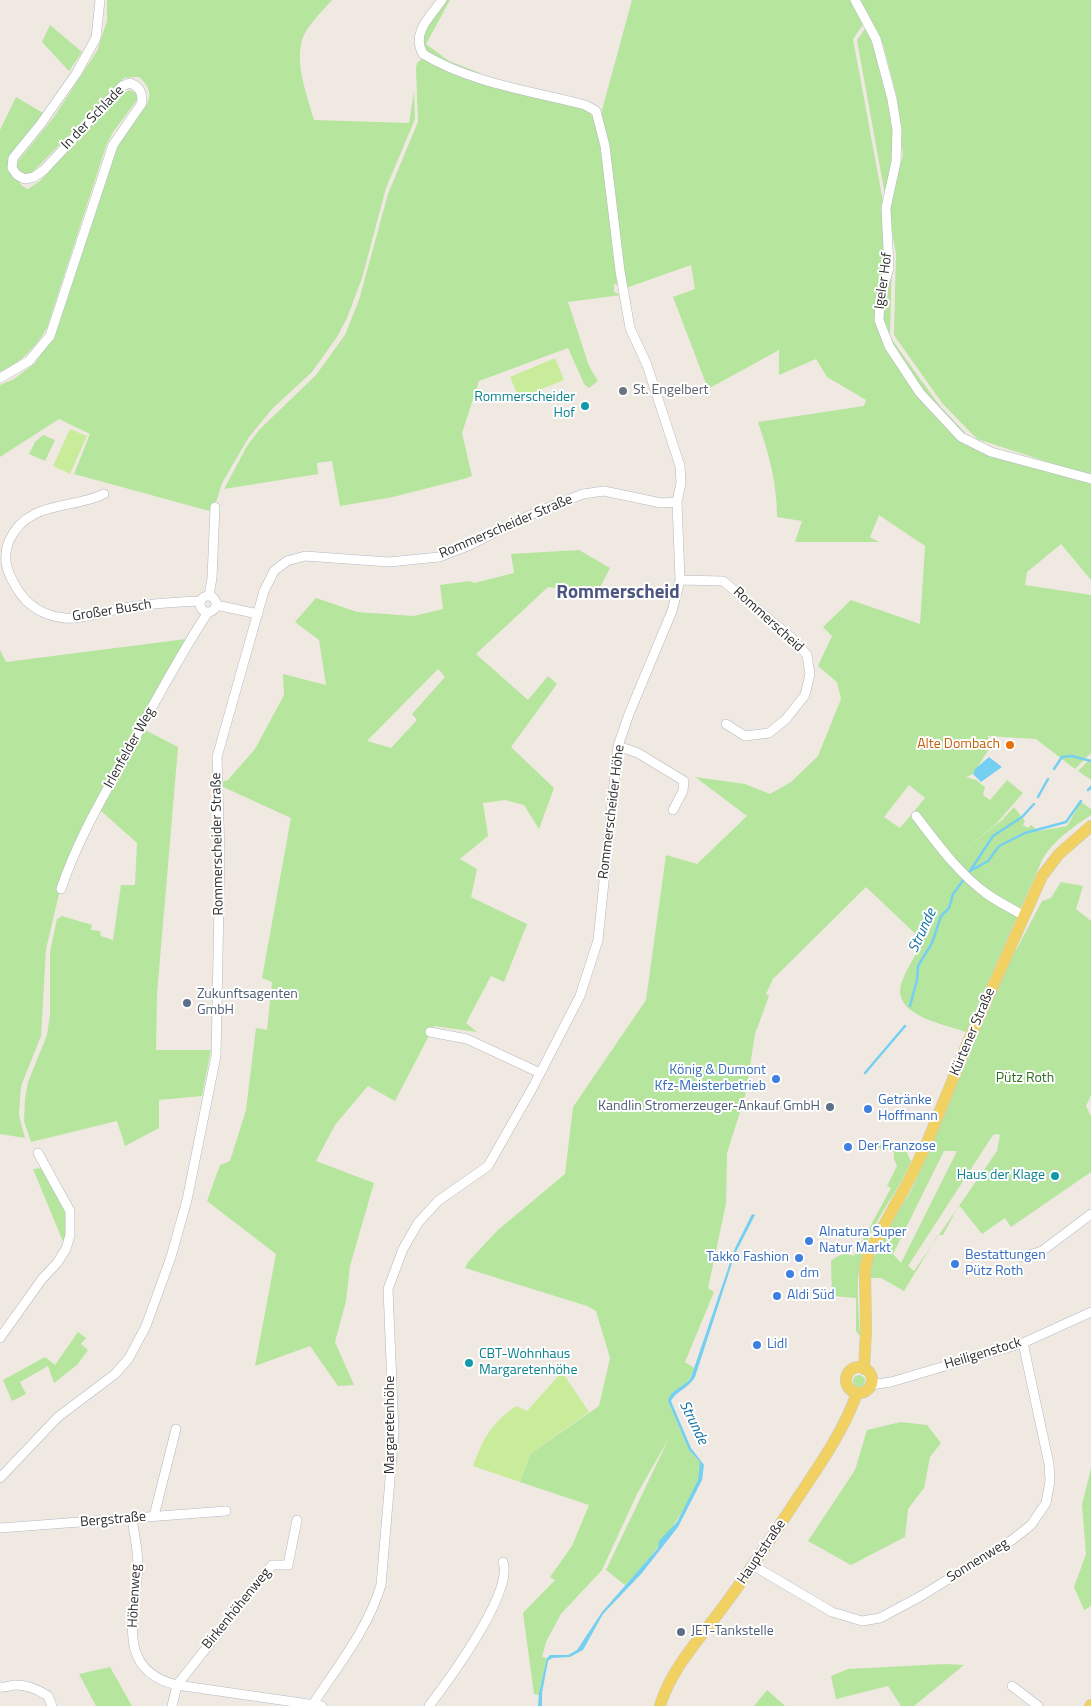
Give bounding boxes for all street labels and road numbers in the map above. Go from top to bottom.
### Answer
street label: In der Schlade [58,83,128,153]
street label: Igeler Hof [872,252,896,310]
street label: Rommerscheider Straße [437,491,575,563]
street label: Rommerscheid [729,584,807,656]
street label: Großer Busch [71,596,153,626]
street label: Irlenfelder Weg [101,705,159,791]
street label: Rommerscheider Höhe [595,744,629,880]
street label: Rommerscheider Straße [208,772,228,916]
street label: Kürtener Straße [947,986,999,1078]
street label: Heiligenstock [943,1334,1023,1374]
street label: Margaretenhöhe [383,1376,399,1474]
street label: Bergstraße [79,1509,147,1531]
street label: Hauptstraße [734,1516,790,1588]
street label: Sonnenweg [944,1535,1012,1587]
street label: Höhenweg [125,1564,145,1628]
street label: Birkenhöhenweg [199,1565,275,1653]

